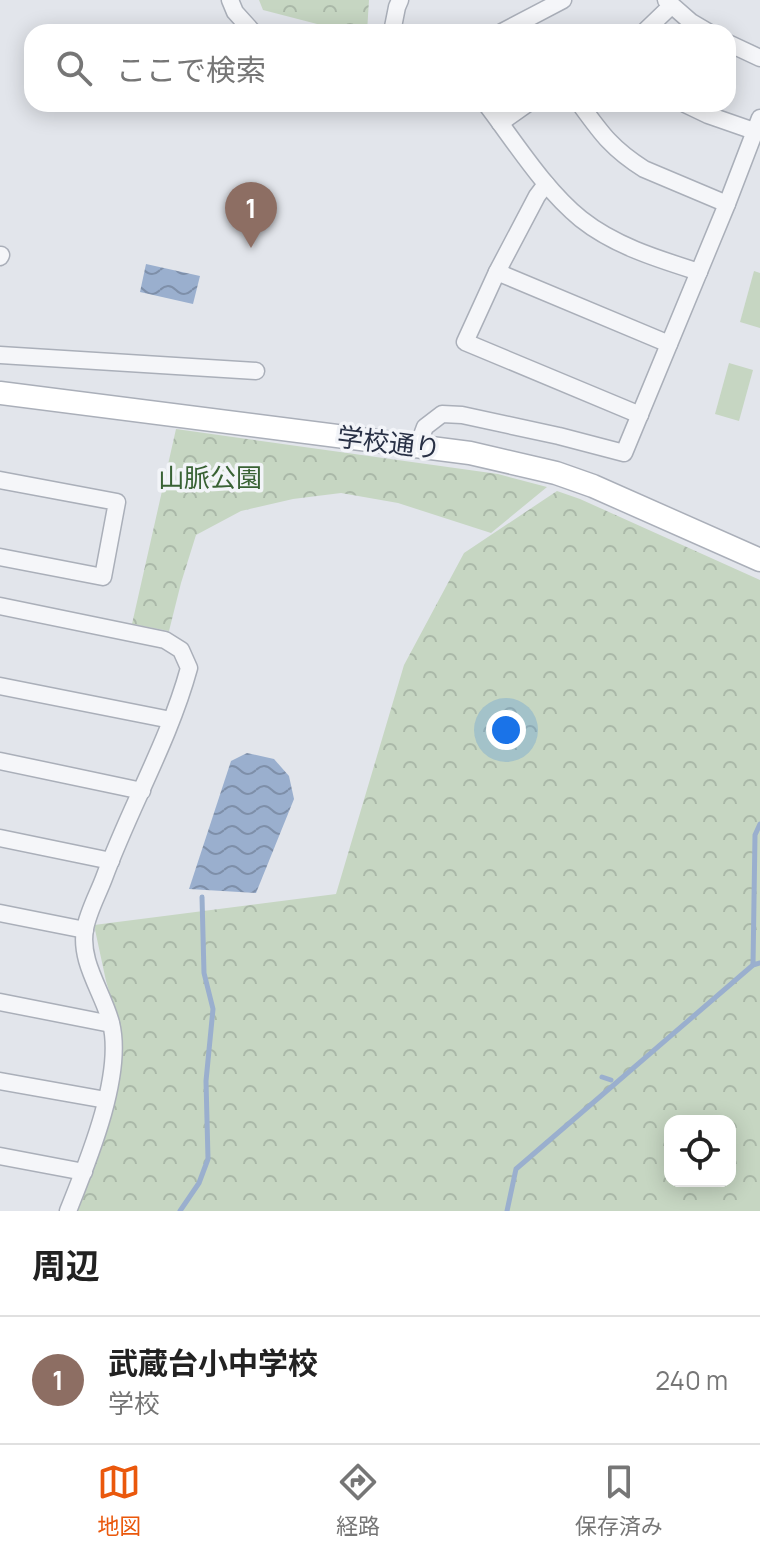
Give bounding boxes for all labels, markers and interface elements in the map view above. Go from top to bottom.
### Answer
search box [24,24,736,112]
icon: search [52,46,96,90]
text: ここで検索 [116,49,266,90]
pin: 1 [225,182,277,248]
street label: 学校通り [335,418,443,466]
park label: 山脈公園 [158,459,262,495]
your location [486,710,526,750]
map controls [664,1115,736,1187]
button: locate [664,1115,736,1187]
text: 周辺 [32,1242,100,1288]
text: 武蔵台小中学校 [108,1342,318,1383]
text: 1 [52,1362,64,1398]
text: 240 m [655,1362,728,1398]
text: 学校 [108,1385,160,1421]
tab: 地図 [97,1460,141,1541]
tab: 経路 [336,1460,380,1541]
tab: 保存済み [575,1460,663,1541]

